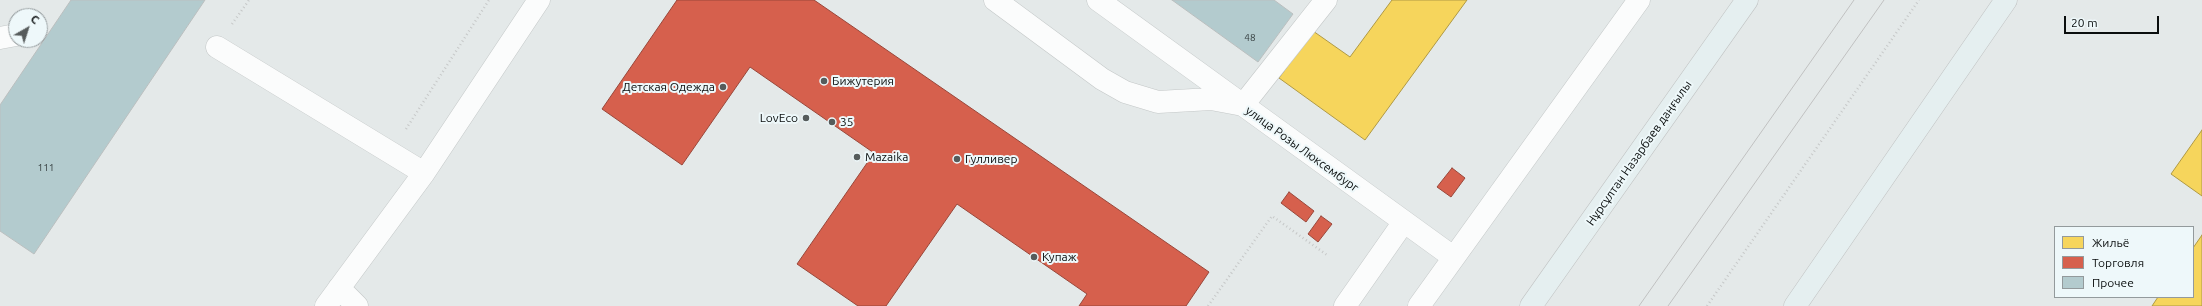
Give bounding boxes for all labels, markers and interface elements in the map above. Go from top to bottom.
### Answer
north arrow [8,8,48,48]
scale bar [2066,8,2161,34]
text: С [28,13,41,26]
text: 20 m [2071,16,2098,29]
house number: 48 [1244,32,1256,44]
place label: Бижутерия [832,74,894,88]
marker: Бижутерия [819,76,829,86]
street label: Нұрсұлтан Назарбаев даңғылы [1583,78,1695,228]
place label: Детская Одежда [622,80,715,94]
marker: Детская Одежда [718,82,728,92]
street label: улица Розы Люксембург [1243,103,1361,195]
place label: LovEco [760,111,798,125]
marker: LovEco [801,113,811,123]
place label: 35 [840,115,854,129]
marker: 35 [827,117,837,127]
place label: Mazaika [865,150,908,164]
marker: Mazaika [852,152,862,162]
place label: Гулливер [965,152,1017,166]
marker: Гулливер [952,154,962,164]
house number: 111 [38,162,54,174]
legend [2054,226,2194,298]
text: Жильё [2092,236,2129,249]
place label: Купаж [1042,250,1077,264]
marker: Купаж [1029,252,1039,262]
text: Торговля [2092,256,2144,269]
text: Прочее [2092,276,2134,289]

